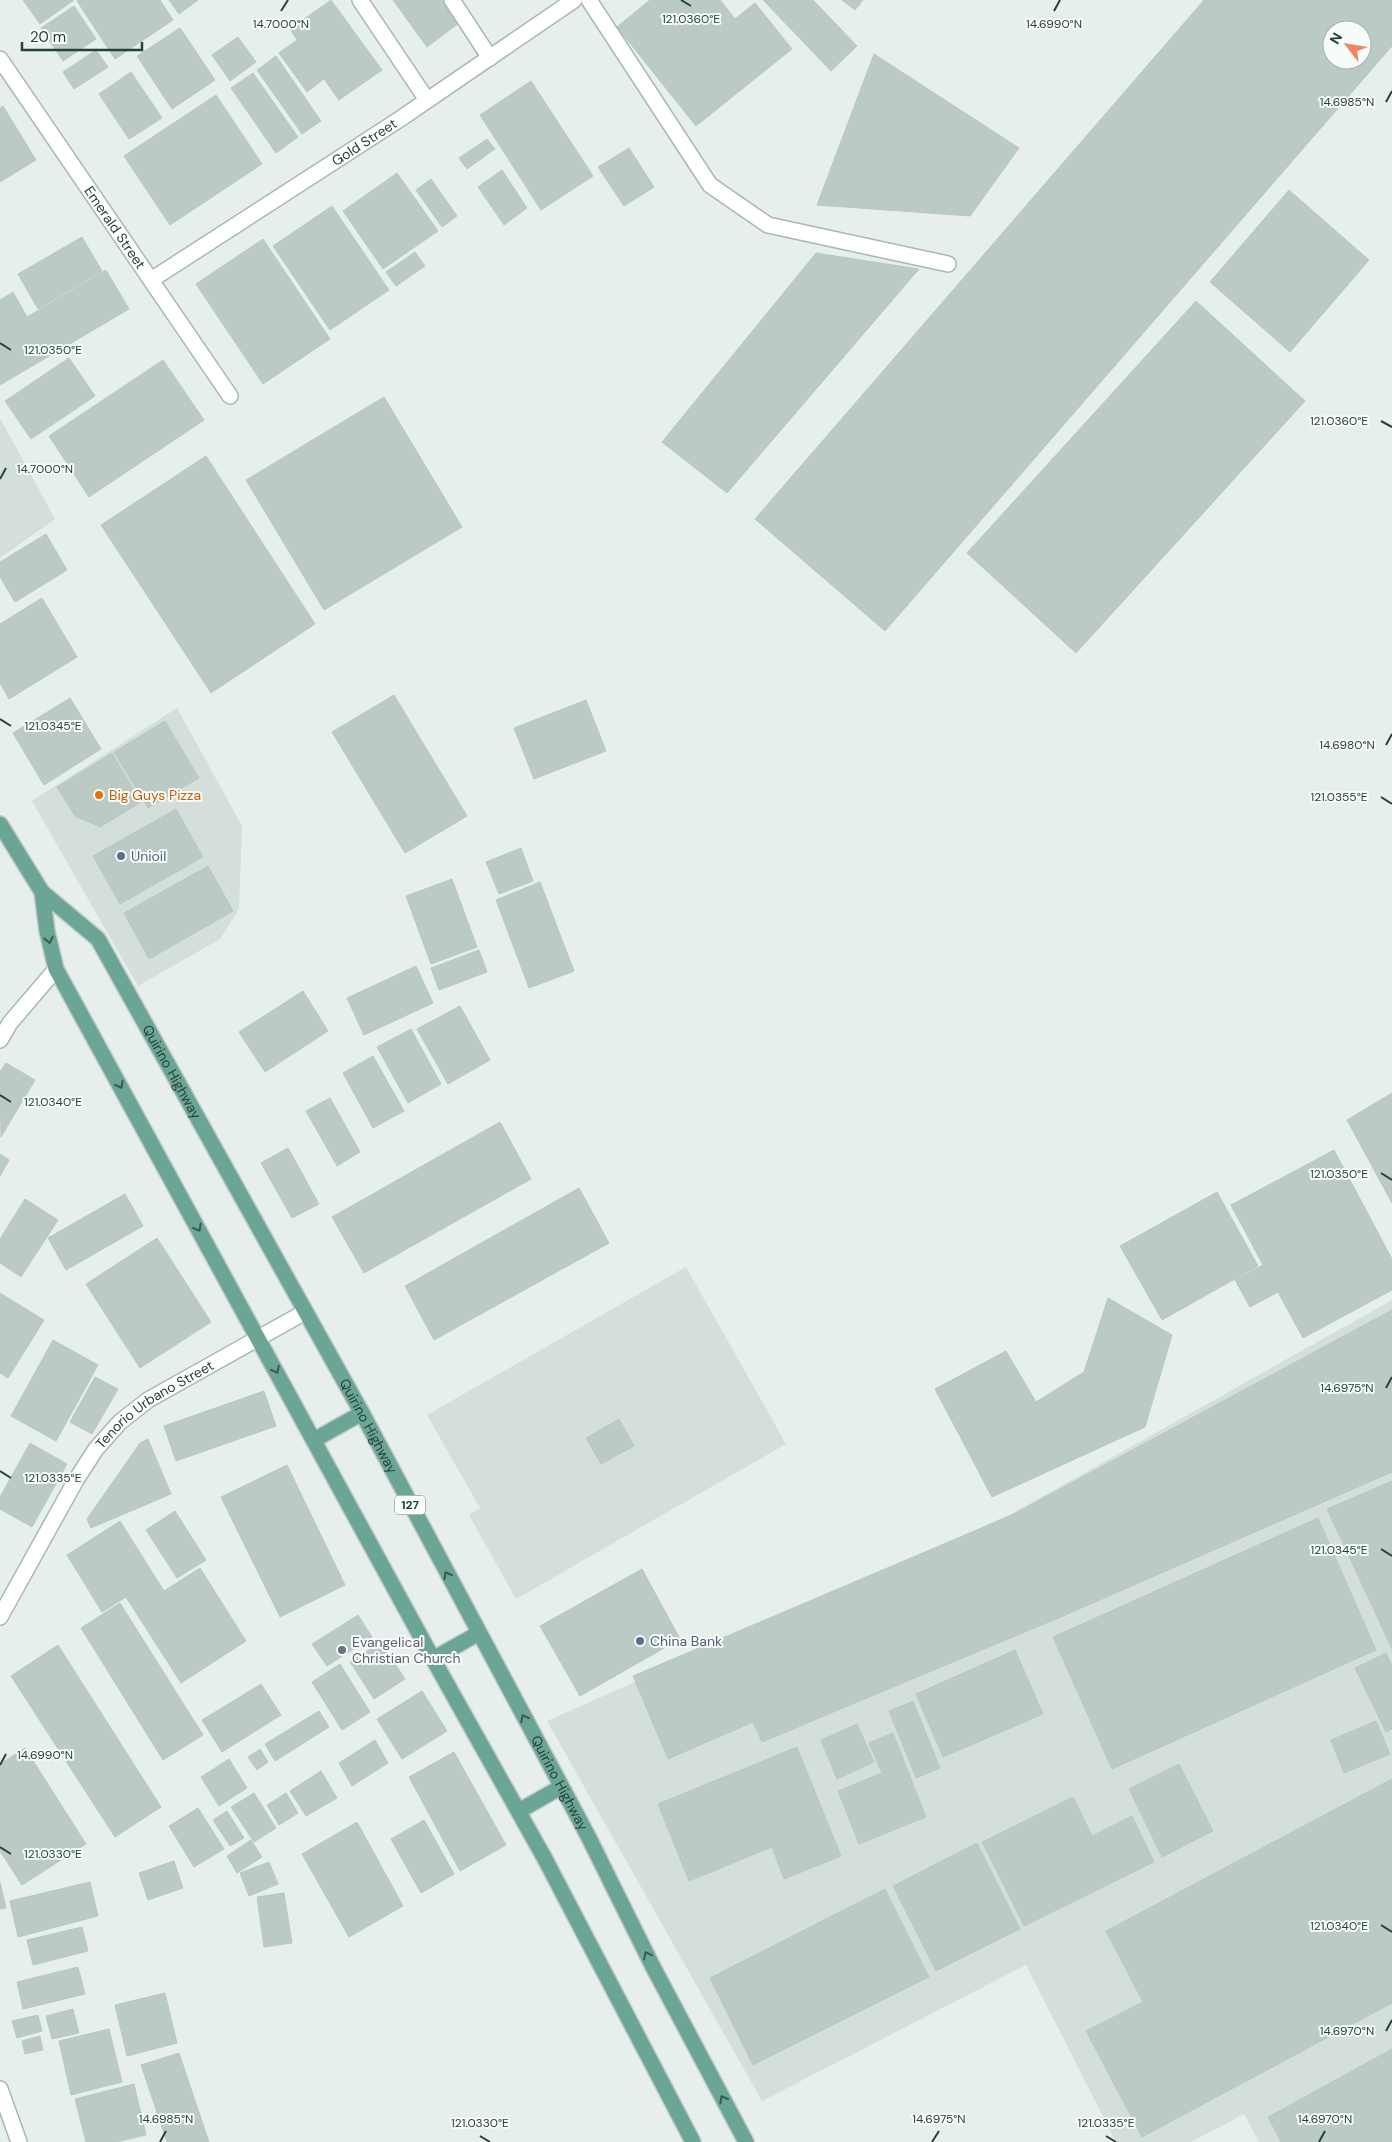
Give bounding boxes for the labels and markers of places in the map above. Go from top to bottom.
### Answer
place label: Big Guys Pizza [109,786,201,804]
marker: Big Guys Pizza [93,789,105,801]
place label: Unioil [131,847,166,865]
marker: Unioil [115,850,127,862]
place label: China Bank [650,1632,722,1650]
place label: Evangelical Christian Church [352,1633,461,1667]
marker: China Bank [634,1635,646,1647]
marker: Evangelical Christian Church [336,1644,348,1656]

